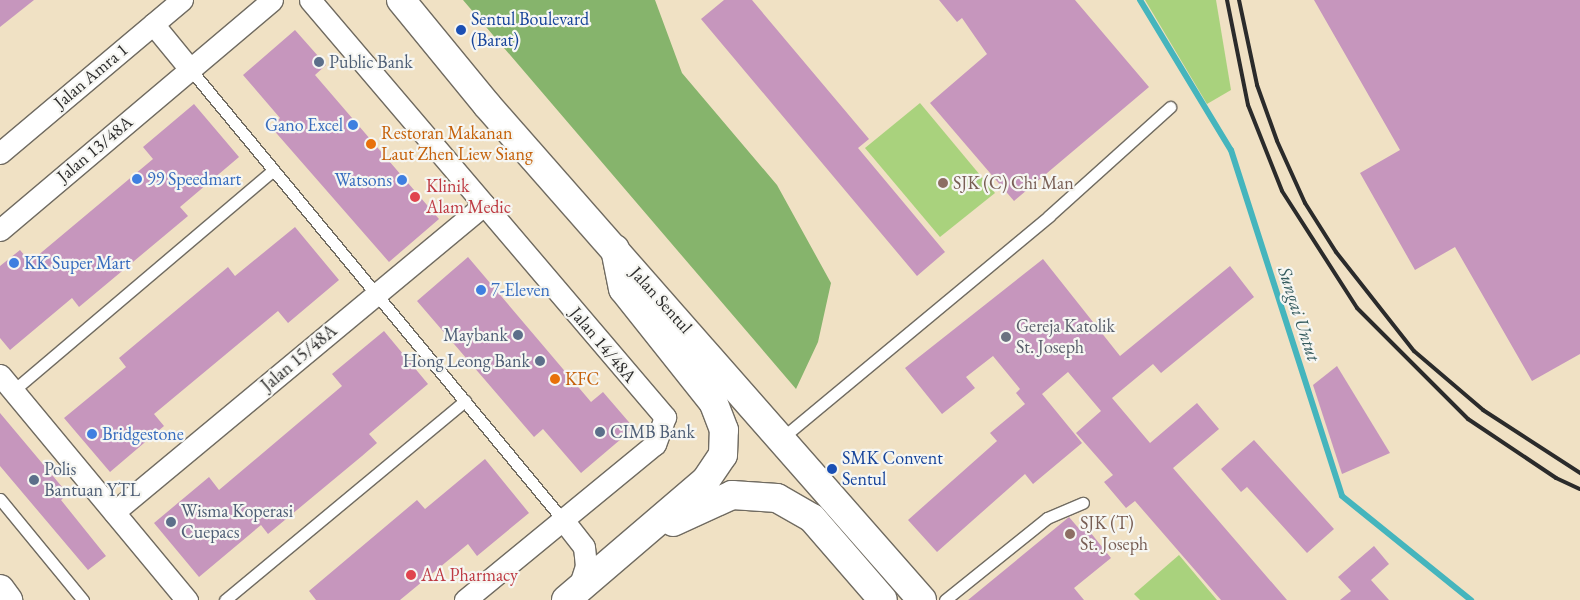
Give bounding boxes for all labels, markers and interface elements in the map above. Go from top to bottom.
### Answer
place label: Sentul Boulevard (Barat) [471,9,589,52]
marker: Sentul Boulevard (Barat) [455,24,467,36]
street label: Jalan Amra 1 [50,39,132,113]
place label: Public Bank [329,51,413,73]
marker: Public Bank [313,56,325,68]
street label: Jalan 13/48A [53,111,137,187]
place label: Gano Excel [265,114,343,136]
marker: Gano Excel [347,119,359,131]
place label: Restoran Makanan Laut Zhen Liew Siang [381,123,533,166]
marker: Restoran Makanan Laut Zhen Liew Siang [365,138,377,150]
place label: 99 Speedmart [147,168,241,190]
place label: Watsons [334,169,392,191]
place label: SJK (C) Chi Man [953,172,1074,194]
marker: 99 Speedmart [131,173,143,185]
marker: Watsons [396,174,408,186]
place label: Klinik Alam Medic [426,176,511,218]
marker: SJK (C) Chi Man [937,177,949,189]
marker: Klinik Alam Medic [408,190,422,204]
place label: KK Super Mart [24,252,131,274]
marker: KK Super Mart [8,257,20,269]
street label: Jalan Sentul [625,262,697,338]
water label: Sungai Untut [1273,264,1325,364]
place label: 7-Eleven [491,279,550,301]
marker: 7-Eleven [475,284,487,296]
street label: Jalan 14/48A [565,303,641,387]
place label: Gereja Katolik St. Joseph [1016,316,1115,358]
street label: Jalan 15/48A [257,320,341,396]
place label: Maybank [443,324,508,346]
marker: Maybank [512,329,524,341]
marker: Gereja Katolik St. Joseph [1000,331,1012,343]
place label: Hong Leong Bank [403,350,530,372]
marker: Hong Leong Bank [534,355,546,367]
place label: KFC [565,368,599,390]
marker: KFC [549,373,561,385]
place label: CIMB Bank [610,421,695,443]
place label: Bridgestone [102,423,184,445]
marker: CIMB Bank [594,426,606,438]
marker: Bridgestone [86,428,98,440]
place label: SMK Convent Sentul [842,448,943,490]
place label: Polis Bantuan YTL [44,459,140,502]
marker: SMK Convent Sentul [826,463,838,475]
marker: Polis Bantuan YTL [28,474,40,486]
place label: Wisma Koperasi Cuepacs [181,501,293,544]
place label: SJK (T) St. Joseph [1080,513,1148,556]
marker: Wisma Koperasi Cuepacs [165,516,177,528]
marker: SJK (T) St. Joseph [1064,528,1076,540]
place label: AA Pharmacy [421,564,518,586]
marker: AA Pharmacy [405,569,417,581]

